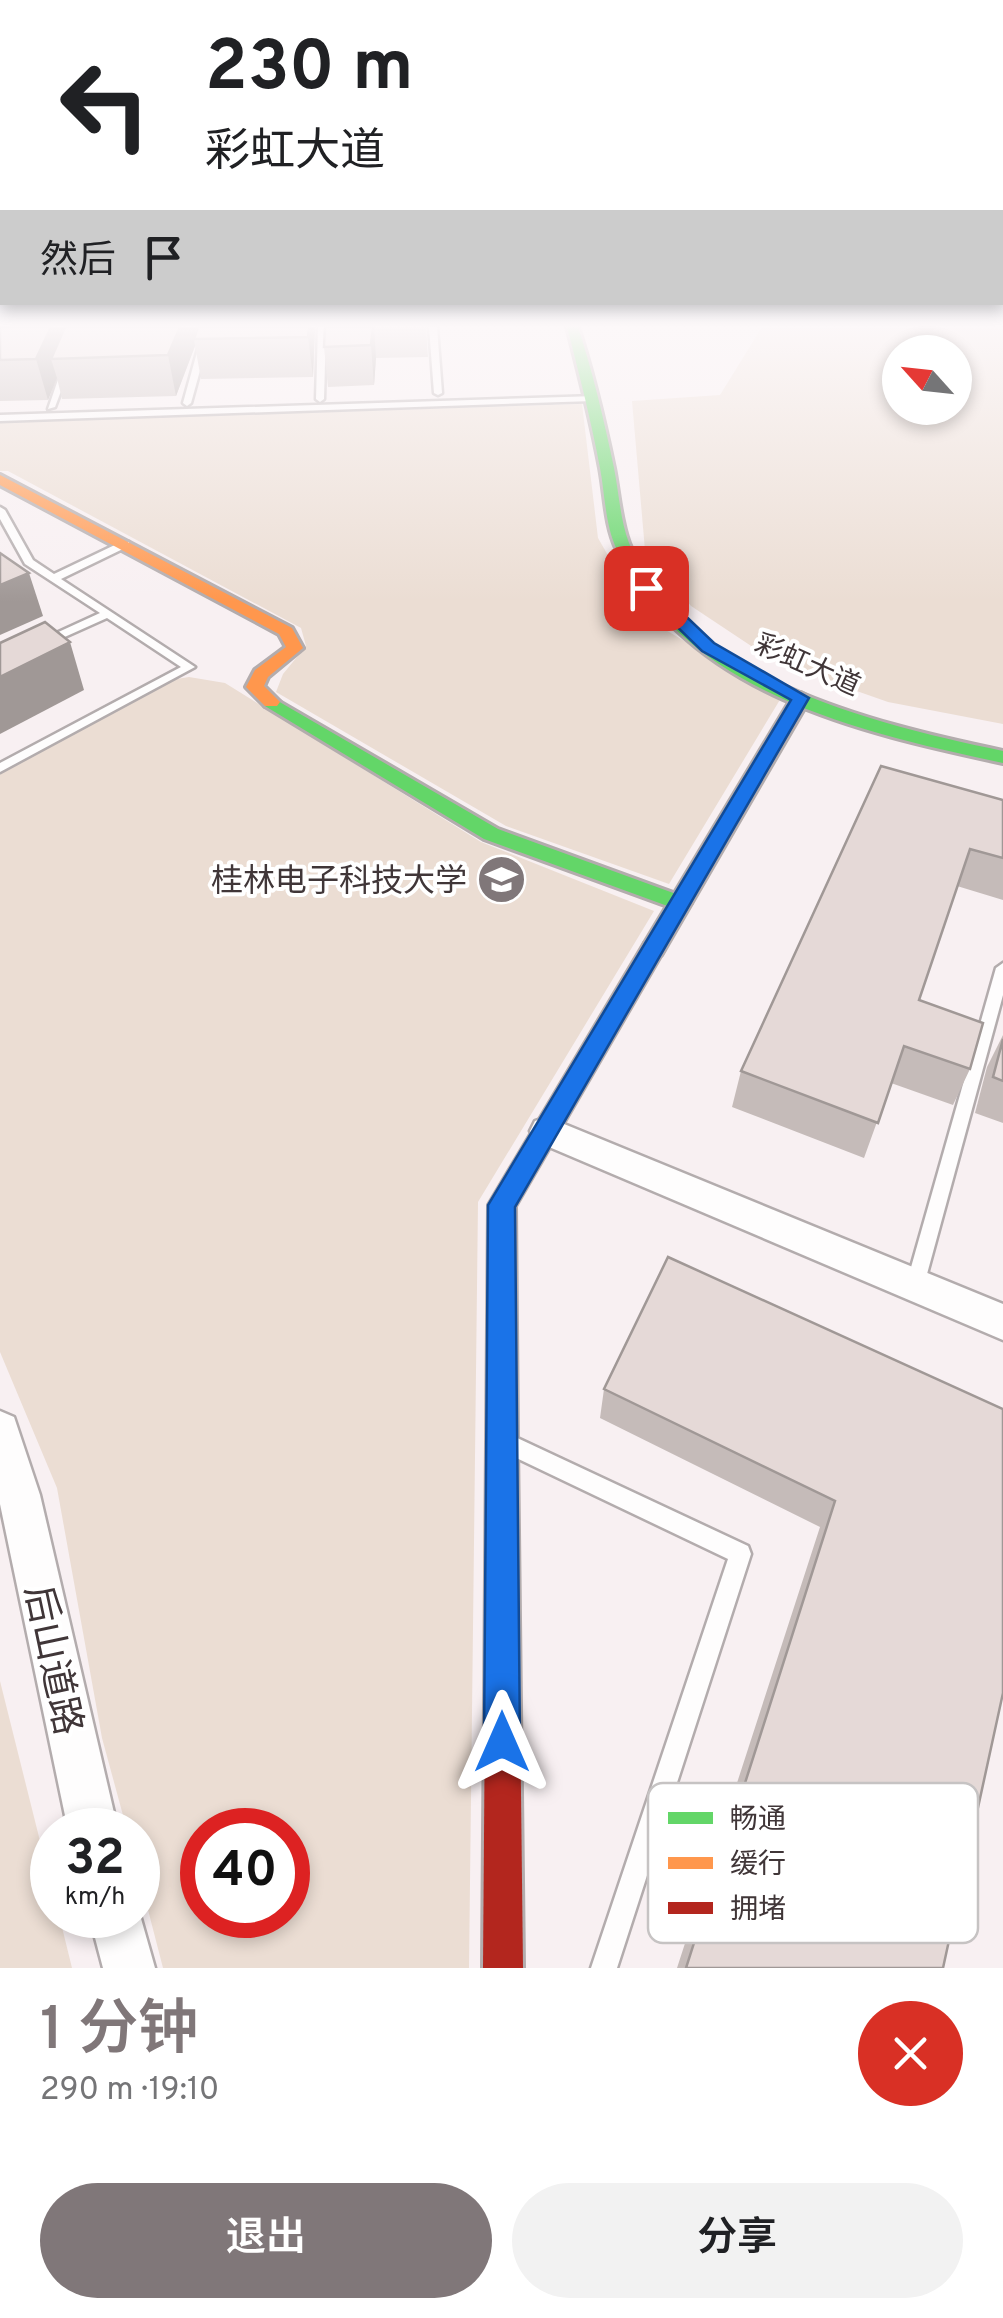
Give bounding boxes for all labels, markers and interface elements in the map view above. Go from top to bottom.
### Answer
text: 230 m [205,26,414,115]
icon: left [40,40,170,170]
text: 彩虹大道 [205,125,385,182]
icon: arrive [136,230,191,285]
text: 然后 [40,238,116,287]
north arrow [882,335,972,425]
map controls [882,335,972,425]
pin [604,546,689,631]
icon: arrive [619,561,674,616]
street label: 彩虹大道 [748,628,865,706]
school or university icon: 桂林电子科技大学 [476,854,528,906]
place label: 桂林电子科技大学 [211,863,467,903]
street label: 后山道路 [11,1581,90,1740]
position arrow [450,1690,554,1794]
legend [648,1783,978,1943]
text: 畅通 [730,1803,786,1839]
speed limit sign: 40 [180,1808,310,1938]
text: 32 [65,1829,125,1892]
text: 缓行 [730,1848,786,1884]
text: km/h [65,1882,125,1914]
text: 拥堵 [730,1893,786,1929]
text: 1 分钟 [40,1995,198,2071]
button: close [858,2001,963,2106]
text: 290 m · 19:10 [40,2071,219,2111]
button: 退出 [40,2183,492,2298]
button: 分享 [512,2183,963,2298]

